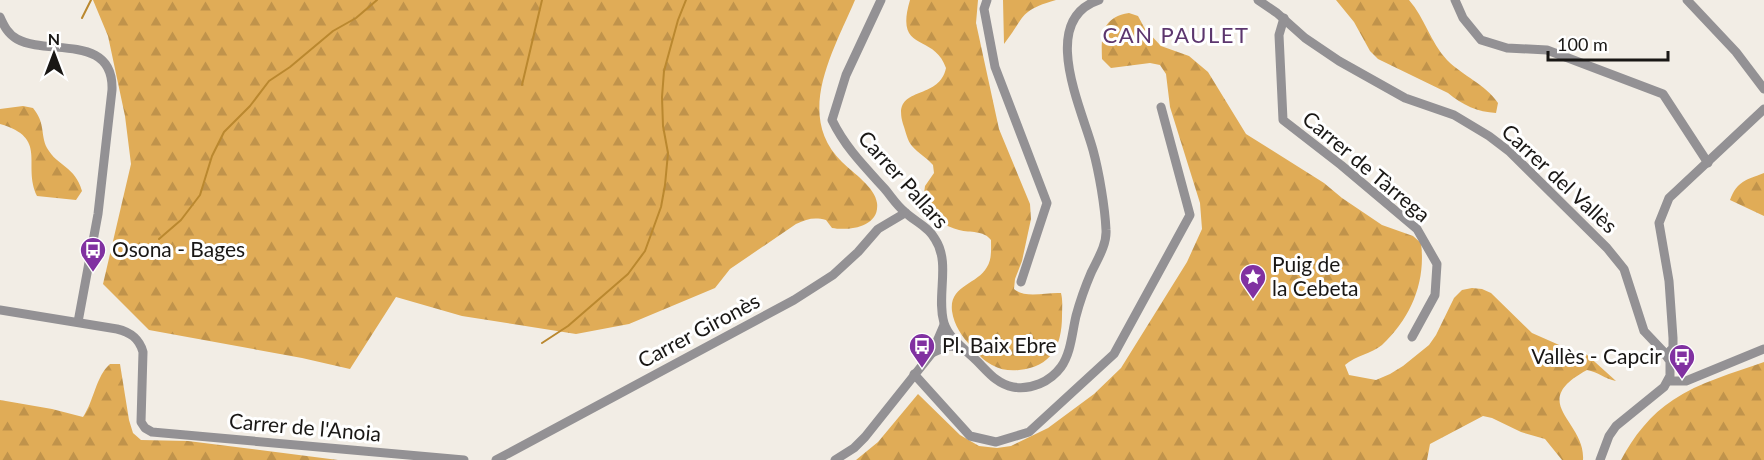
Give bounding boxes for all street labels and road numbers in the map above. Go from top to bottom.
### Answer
street label: Carrer de Tàrrega [1298,105,1436,226]
street label: Carrer del Vallès [1497,118,1623,238]
street label: Carrer Pallars [854,125,954,233]
street label: Carrer Gironès [633,287,763,372]
street label: Carrer de l'Anoia [228,407,382,446]

